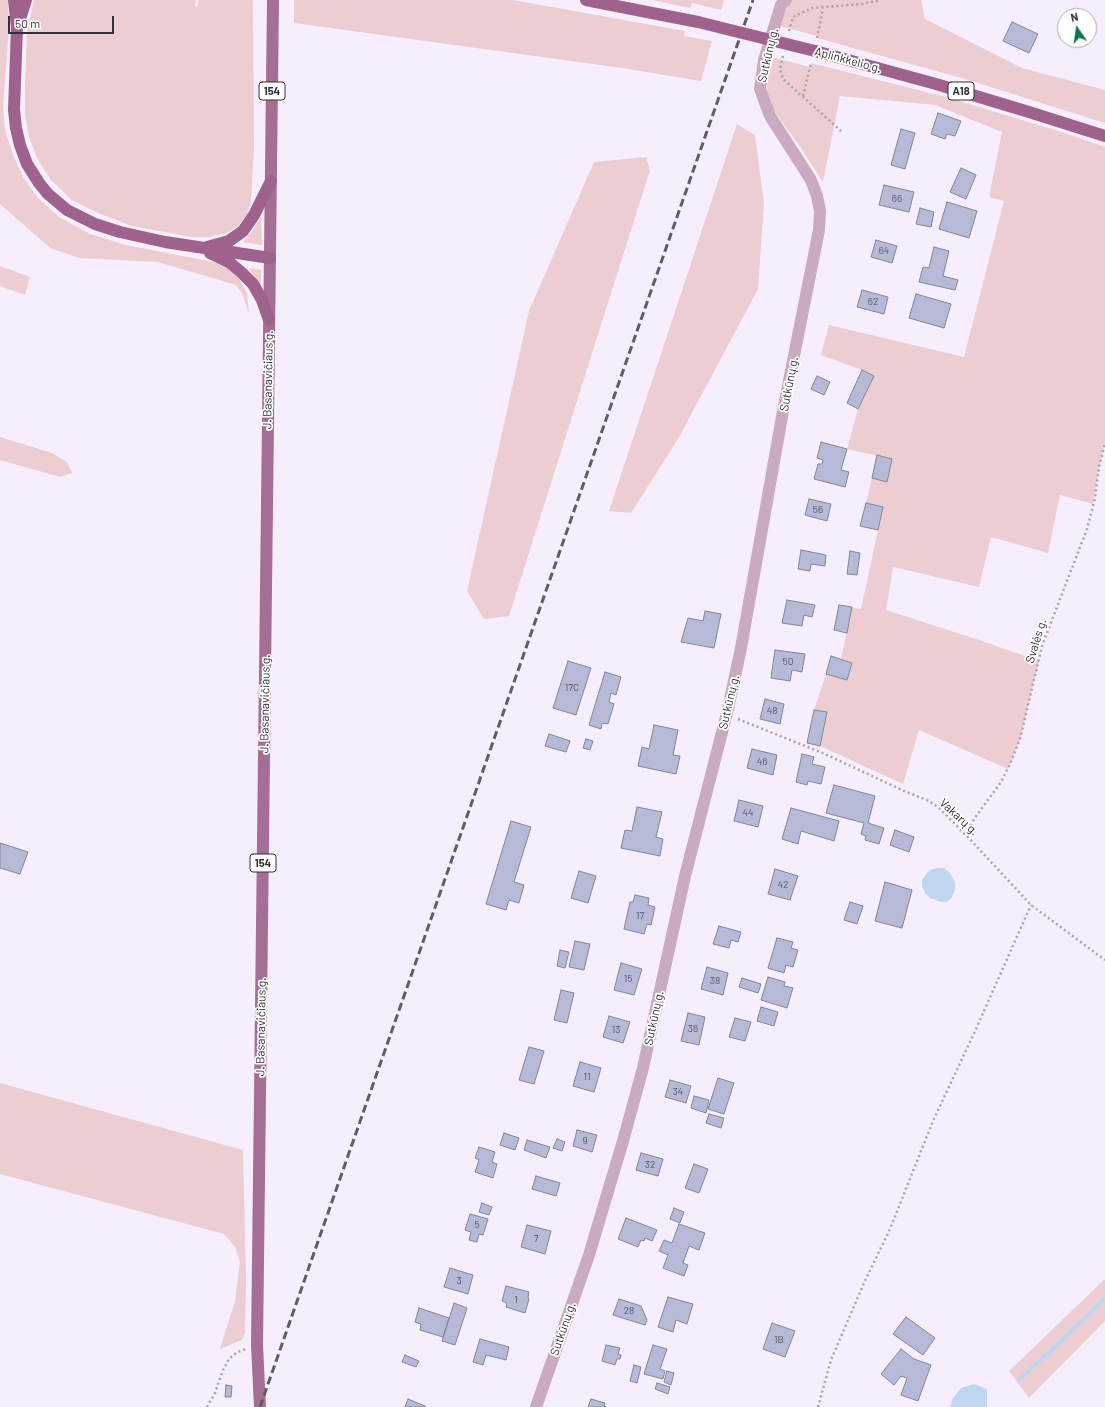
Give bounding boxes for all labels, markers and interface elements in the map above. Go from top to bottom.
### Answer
scale bar [10,8,116,34]
north arrow [1057,8,1097,48]
text: N [1069,10,1079,24]
text: 50 m [15,16,40,30]
street label: Sutkūnų g. [755,26,781,84]
street label: Aplinkkelio g. [813,44,883,76]
road number: 154 [259,82,285,100]
road number: A18 [948,82,974,100]
house number: 66 [892,193,902,205]
house number: 64 [879,245,889,257]
house number: 62 [868,296,878,308]
street label: J. Basanavičiaus g. [260,330,276,430]
street label: Sutkūnų g. [777,355,801,413]
house number: 56 [813,504,823,516]
street label: Svalės g. [1022,617,1050,665]
street label: J. Basanavičiaus g. [257,654,273,754]
house number: 50 [783,656,793,668]
street label: Sutkūnų g. [716,673,742,731]
house number: 17C [565,682,579,694]
house number: 48 [767,705,777,717]
house number: 46 [757,756,767,768]
street label: Vakarų g. [937,795,981,839]
house number: 44 [742,807,754,819]
road number: 154 [250,854,276,872]
house number: 42 [778,879,788,891]
house number: 17 [636,910,644,922]
house number: 15 [624,973,632,985]
house number: 38 [710,975,720,987]
street label: J. Basanavičiaus g. [253,977,269,1077]
street label: Sutkūnų g. [641,989,667,1047]
house number: 36 [688,1023,698,1035]
house number: 13 [612,1024,620,1036]
house number: 11 [583,1071,591,1083]
house number: 34 [673,1086,683,1098]
house number: 9 [582,1135,588,1147]
house number: 32 [645,1159,655,1171]
house number: 5 [474,1219,480,1231]
house number: 7 [534,1233,538,1245]
house number: 3 [456,1275,462,1287]
house number: 1 [514,1294,518,1306]
street label: Sutkūnų g. [547,1300,579,1358]
house number: 28 [624,1305,634,1317]
house number: 1B [774,1334,784,1346]

